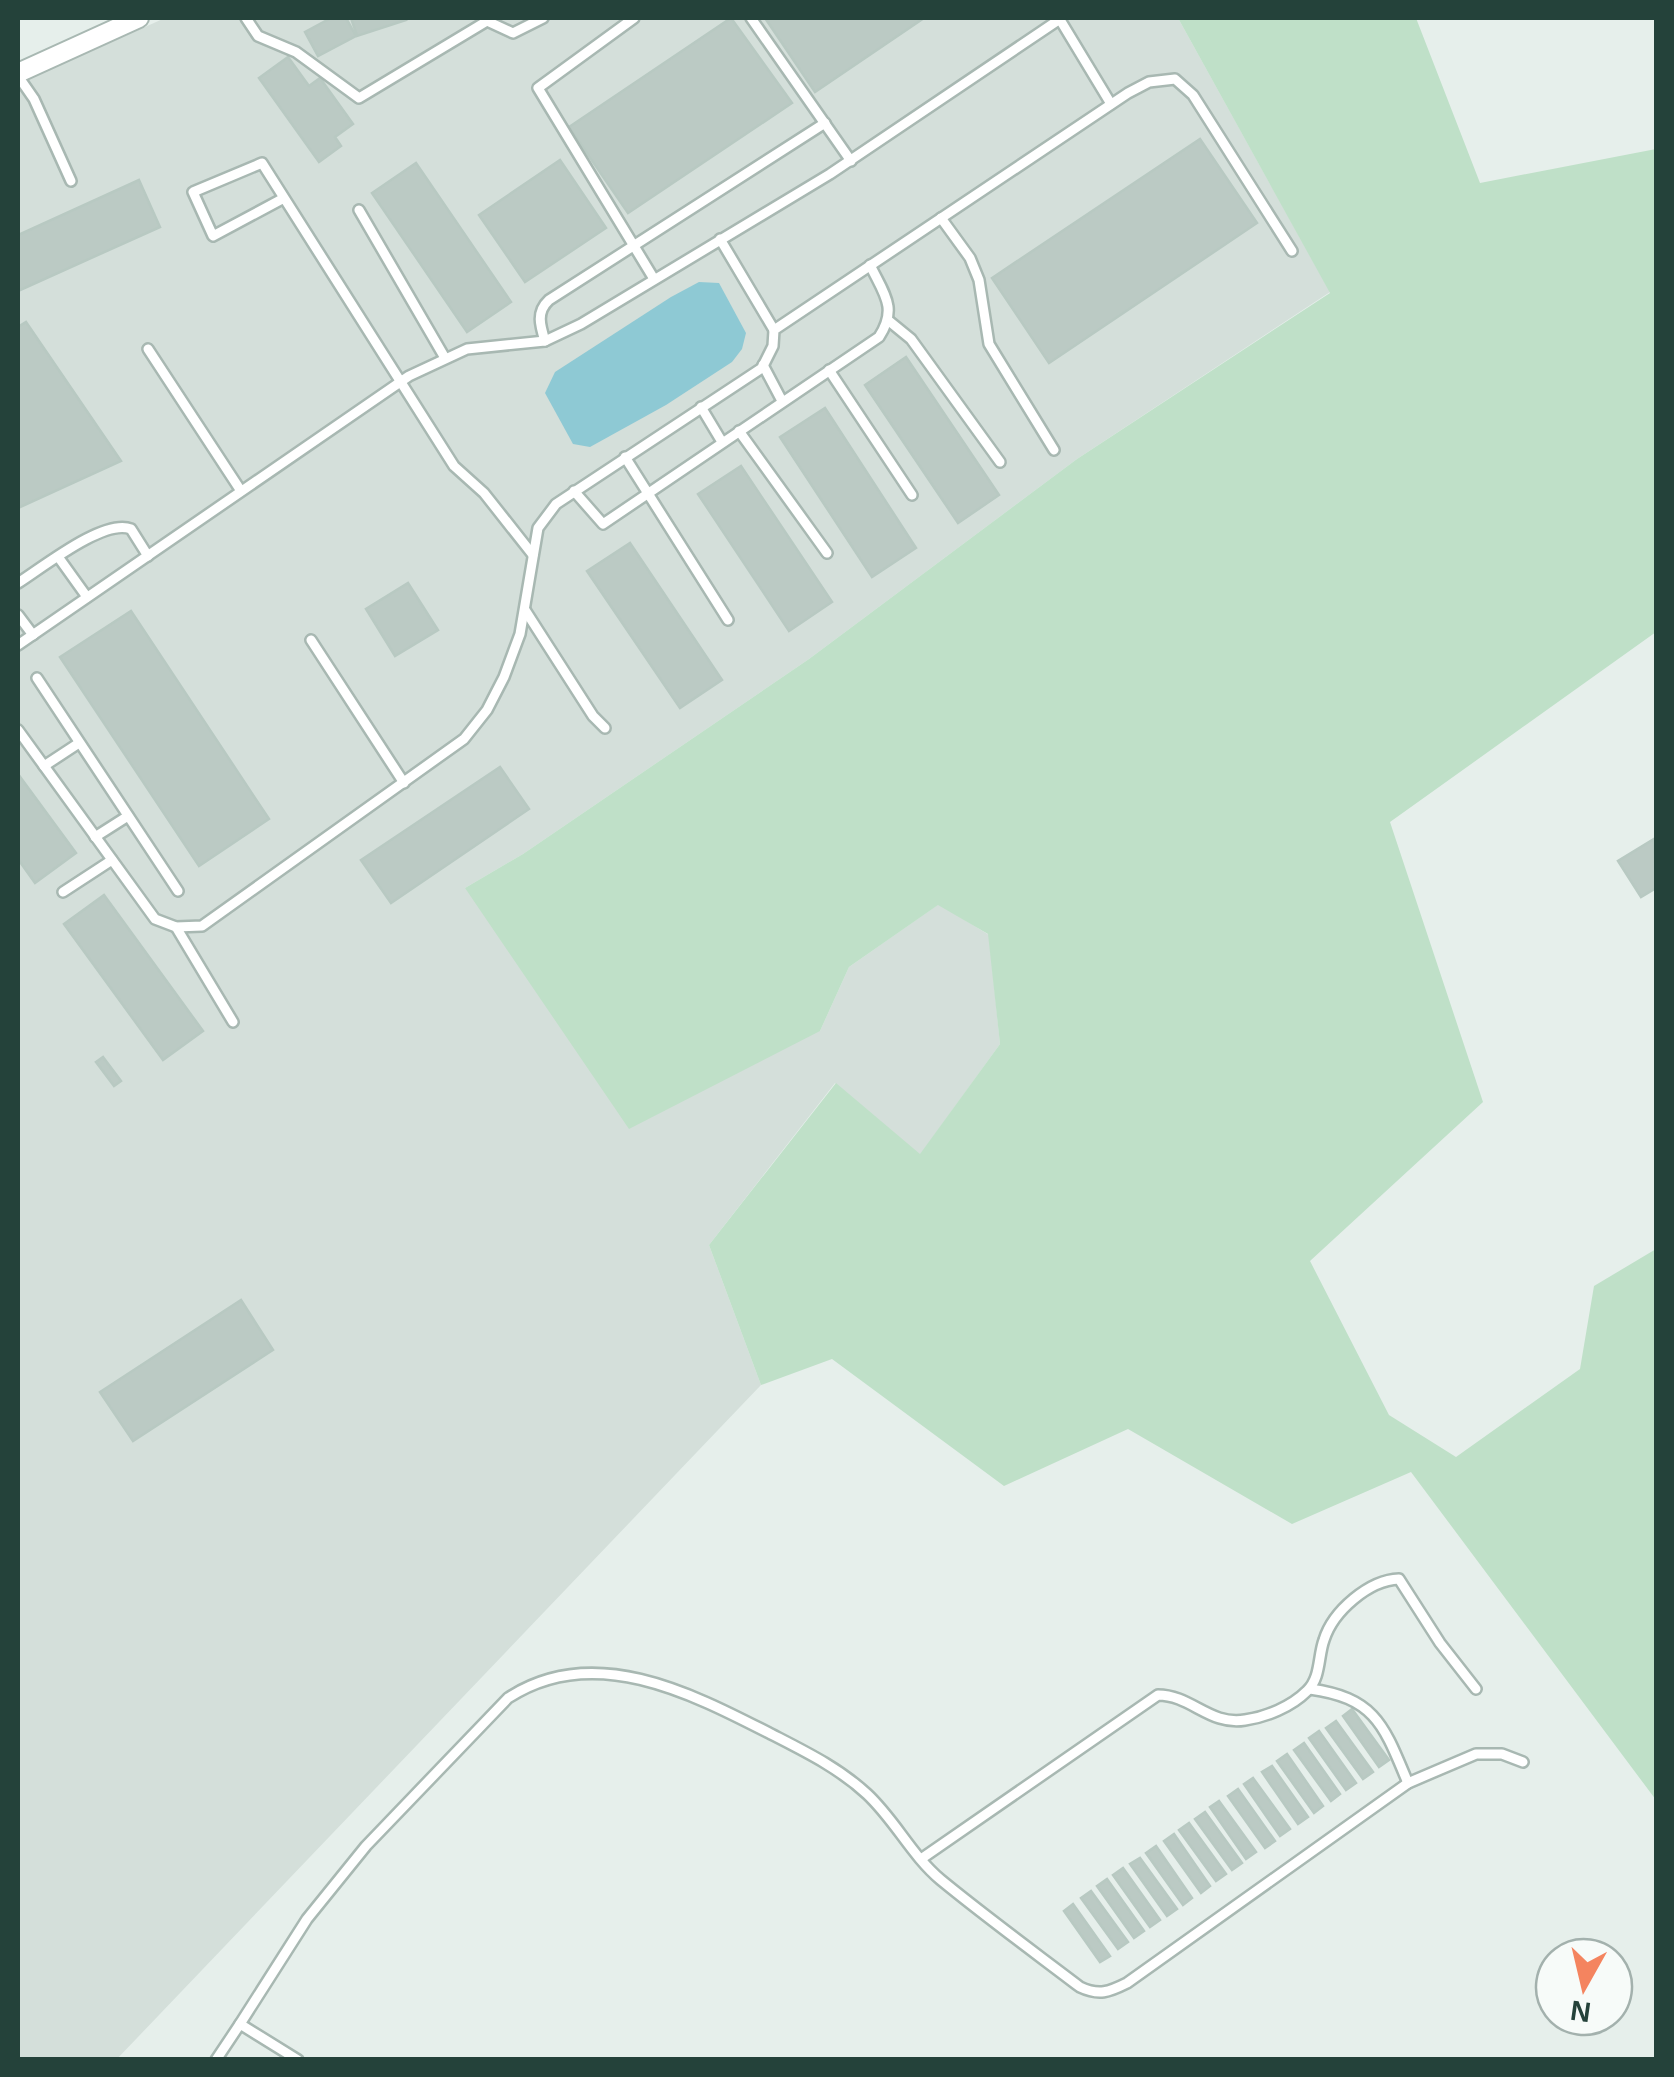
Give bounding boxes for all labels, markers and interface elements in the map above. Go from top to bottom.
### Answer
north arrow [1534,1937,1634,2037]
text: N [1568,1995,1593,2028]

